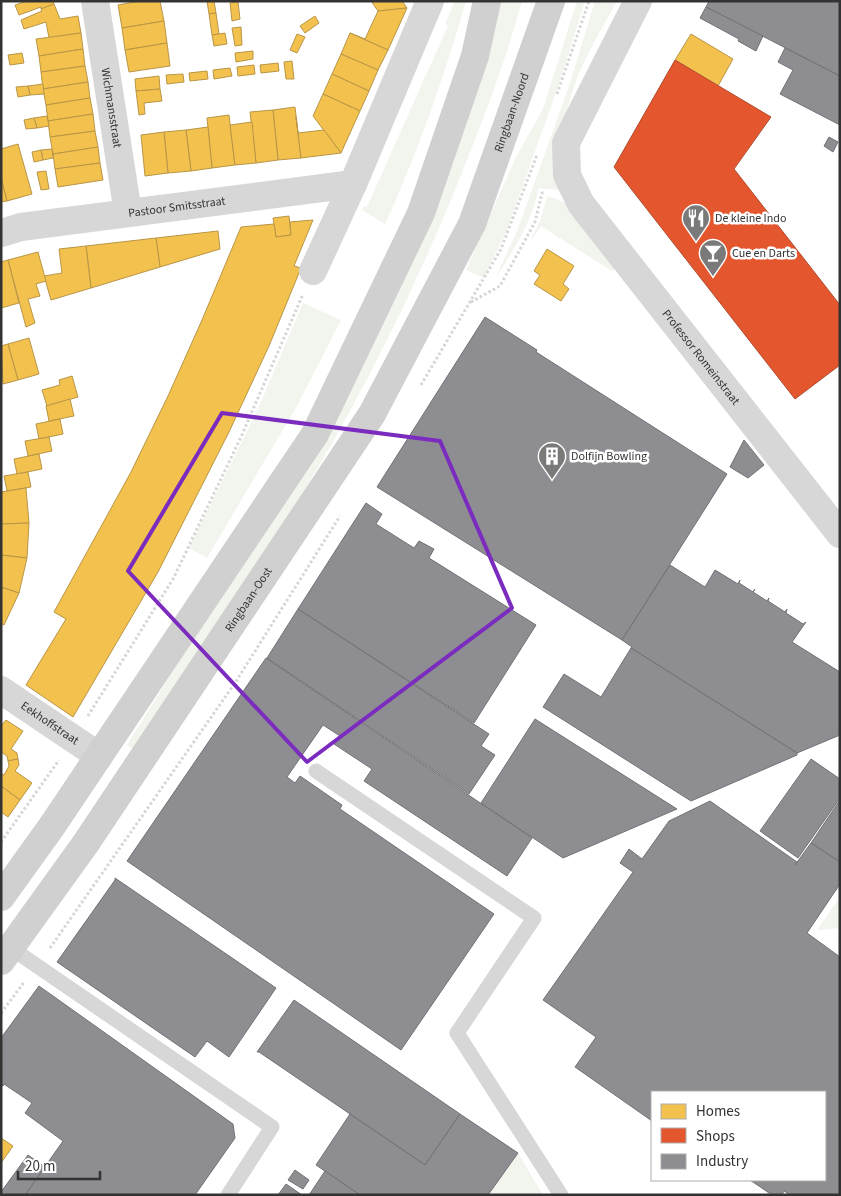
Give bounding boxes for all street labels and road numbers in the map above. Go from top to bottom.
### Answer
street label: Wichmansstraat [97,67,126,149]
street label: Ringbaan-Noord [490,71,534,155]
street label: Pastoor Smitsstraat [127,193,226,222]
street label: Professor Romeinstraat [658,306,744,409]
street label: Ringbaan-Oost [221,564,276,636]
street label: Eekhoffstraat [17,698,82,749]

